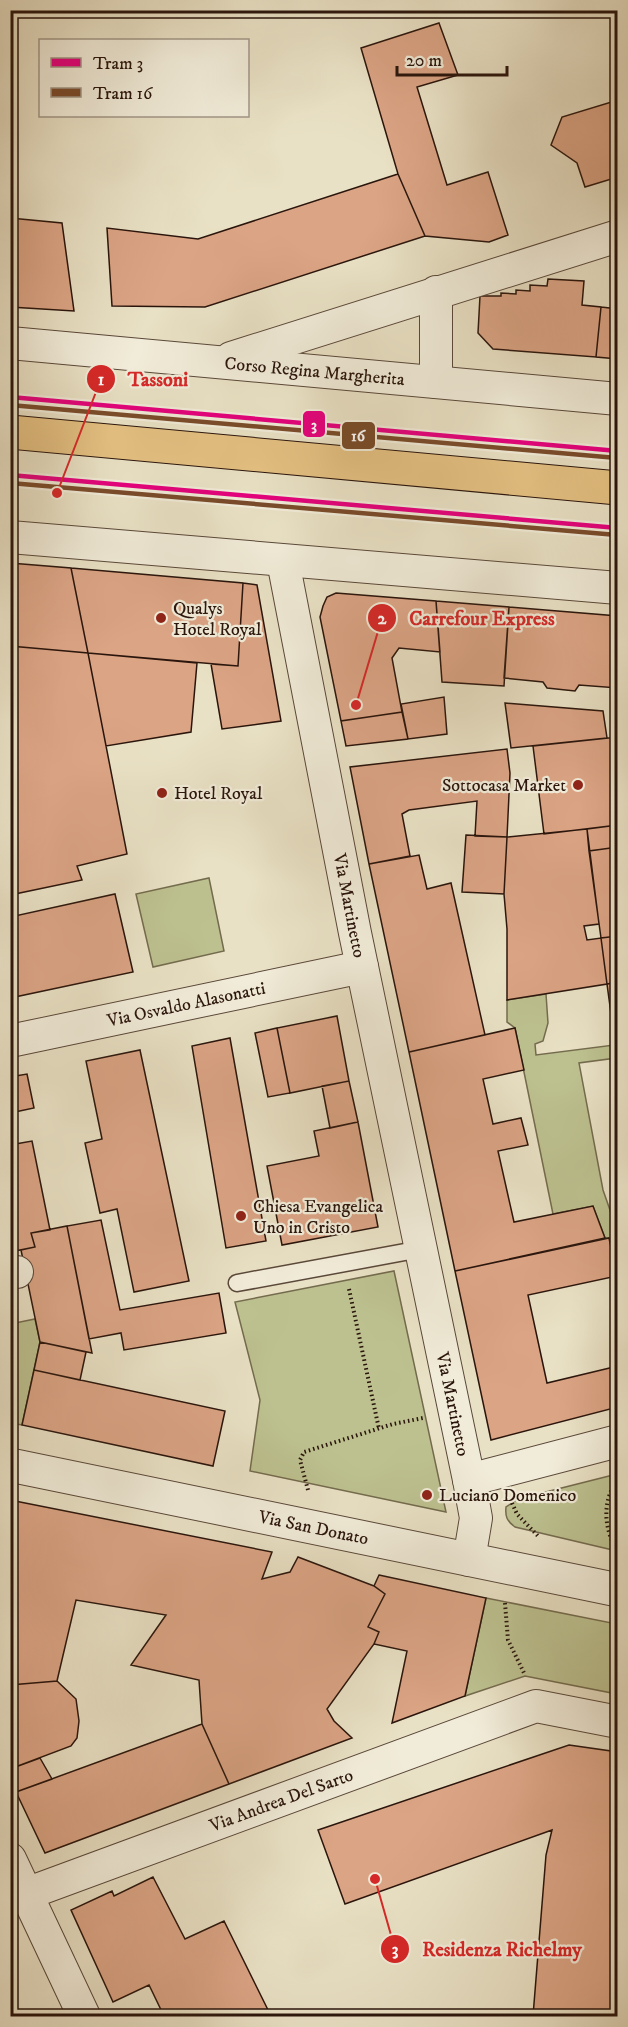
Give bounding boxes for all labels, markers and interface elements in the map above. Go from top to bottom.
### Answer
legend [39,39,249,117]
scale bar [397,39,506,77]
text: 20 m [406,50,442,72]
text: Tram 3 [93,53,143,75]
text: Tram 16 [93,83,153,105]
street label: Corso Regina Margherita [224,353,406,391]
callout: Tassoni [86,360,200,398]
text: Tassoni [127,368,188,393]
text: 1 [98,369,105,391]
line badge: 3 [302,410,326,438]
text: 3 [311,415,317,435]
line badge: 16 [341,421,376,450]
text: 16 [351,426,367,446]
place label: Qualys Hotel Royal [173,598,262,641]
callout: Carrefour Express [367,599,566,637]
text: Carrefour Express [409,607,555,632]
text: 2 [378,608,388,630]
marker: Qualys Hotel Royal [154,611,168,625]
place label: Sottocasa Market [442,775,566,797]
marker: Sottocasa Market [571,778,585,792]
place label: Hotel Royal [174,783,263,805]
marker: Hotel Royal [155,786,169,800]
street label: Via Martinetto [328,851,370,960]
street label: Via Osvaldo Alasonatti [104,978,268,1033]
place label: Chiesa Evangelica Uno in Cristo [253,1196,383,1239]
marker: Chiesa Evangelica Uno in Cristo [234,1209,248,1223]
street label: Via Martinetto [430,1349,474,1458]
place label: Luciano Domenico [439,1485,577,1507]
marker: Luciano Domenico [420,1488,434,1502]
street label: Via San Donato [256,1506,371,1550]
street label: Via Andrea Del Sarto [206,1764,357,1838]
callout: Residenza Richelmy [380,1930,593,1968]
text: Residenza Richelmy [422,1938,582,1963]
text: 3 [392,1939,399,1961]

